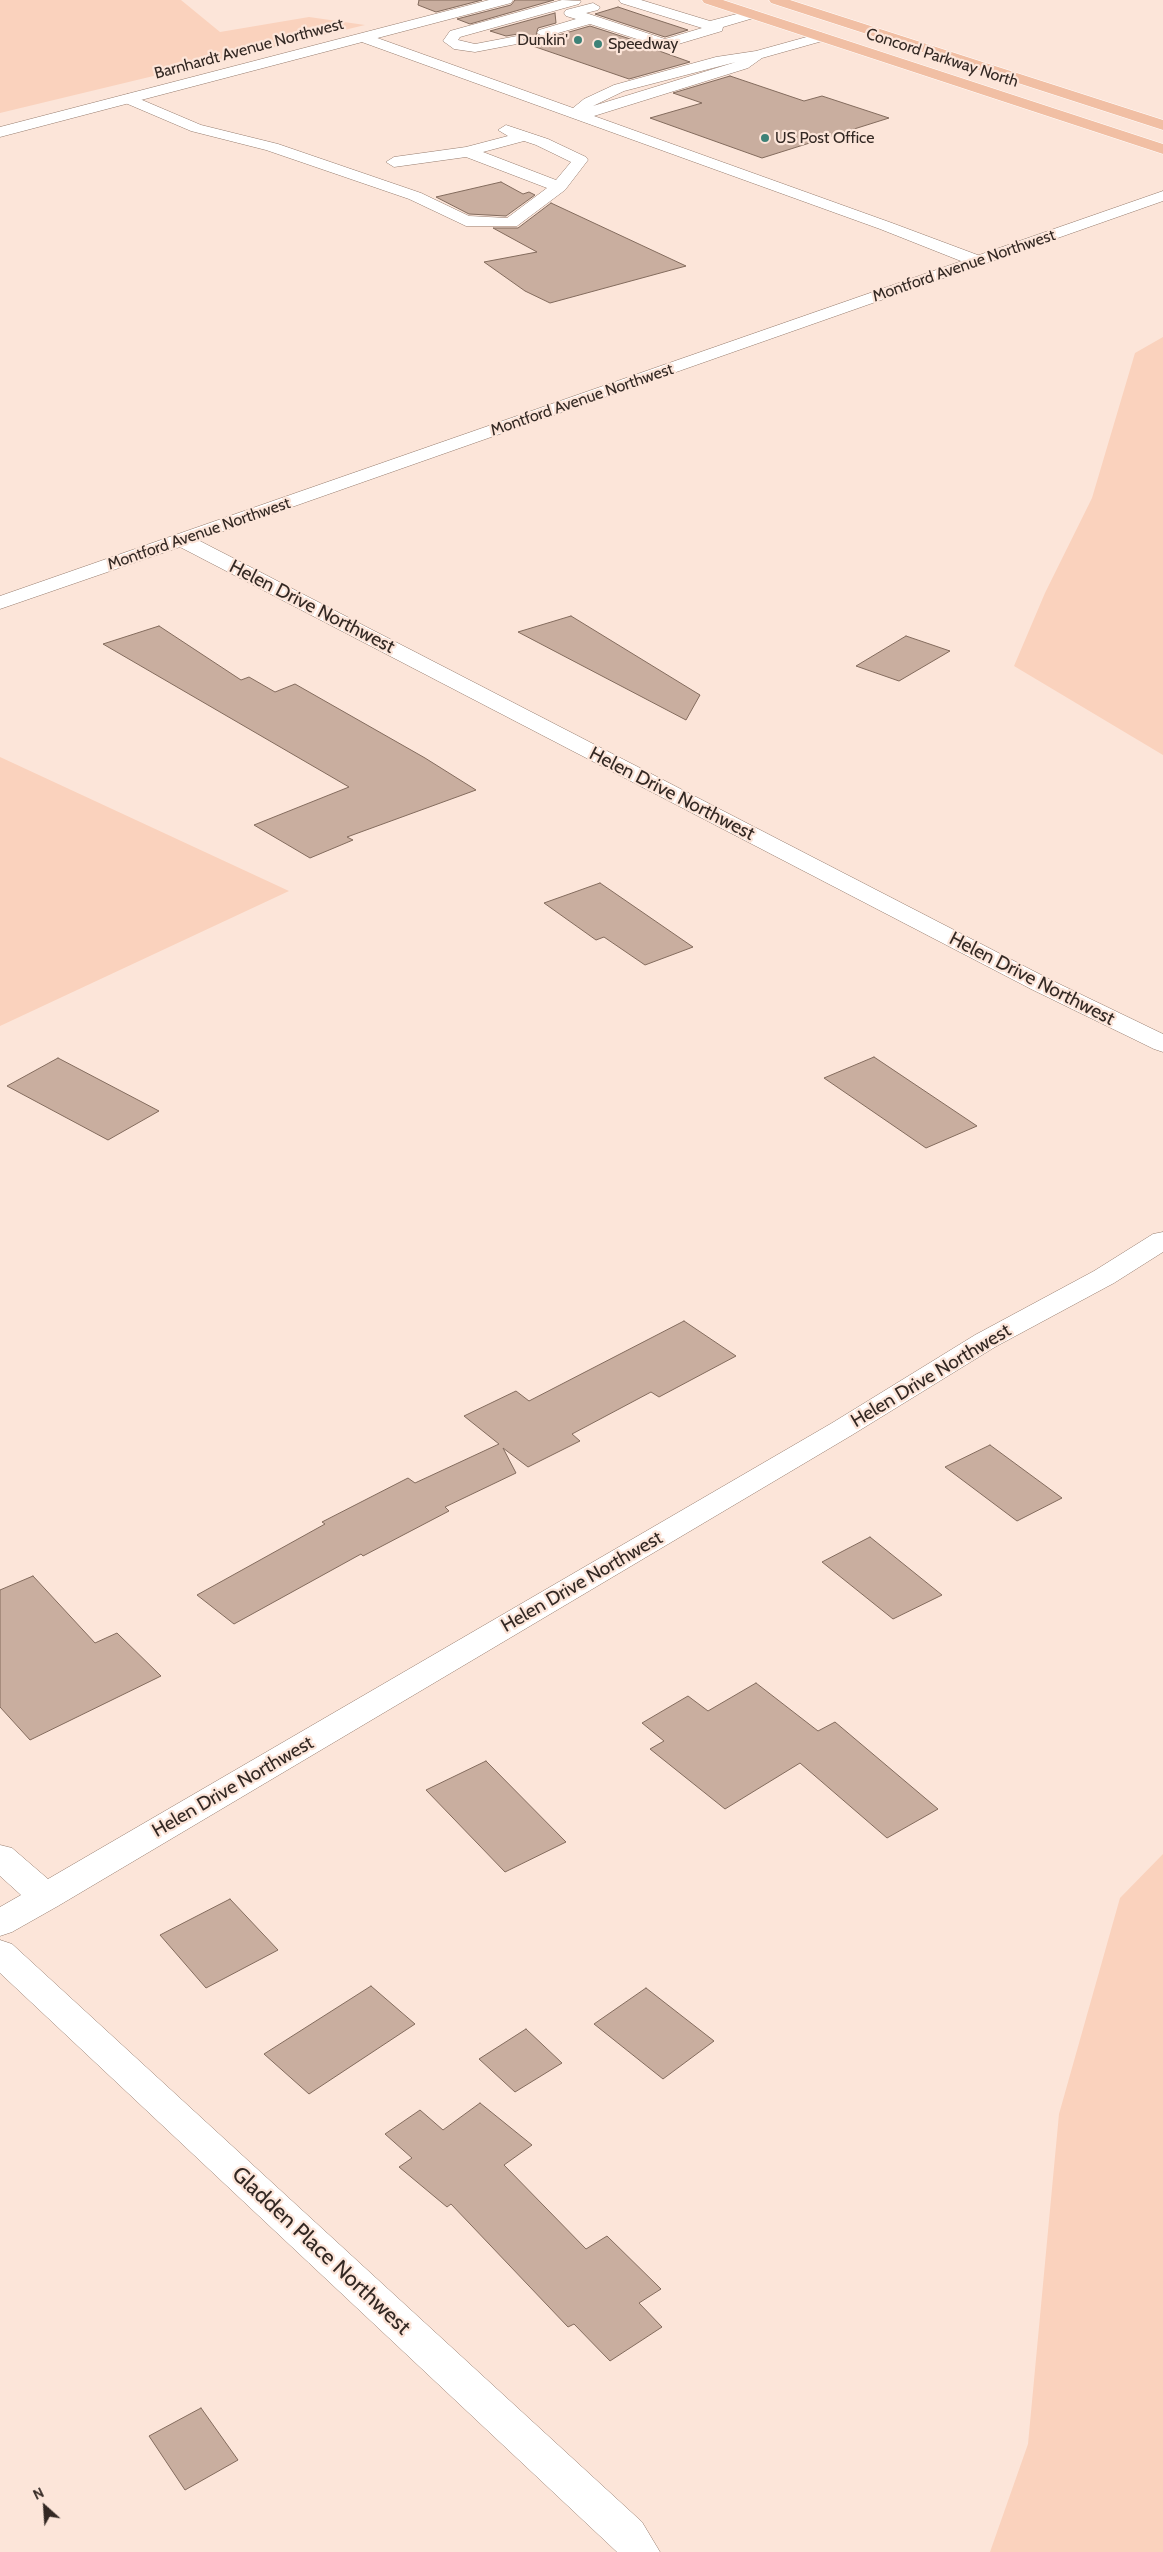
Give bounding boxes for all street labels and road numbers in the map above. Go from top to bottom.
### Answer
street label: Barnhardt Avenue Northwest [152,14,346,84]
street label: Concord Parkway North [863,24,1021,92]
street label: Montford Avenue Northwest [870,226,1058,306]
street label: Montford Avenue Northwest [488,360,676,440]
street label: Montford Avenue Northwest [105,494,293,574]
street label: Helen Drive Northwest [225,555,399,659]
street label: Helen Drive Northwest [585,742,759,846]
street label: Helen Drive Northwest [945,927,1119,1031]
street label: Helen Drive Northwest [847,1319,1015,1433]
street label: Helen Drive Northwest [497,1526,667,1638]
street label: Helen Drive Northwest [148,1731,318,1843]
street label: Gladden Place Northwest [226,2161,416,2341]

